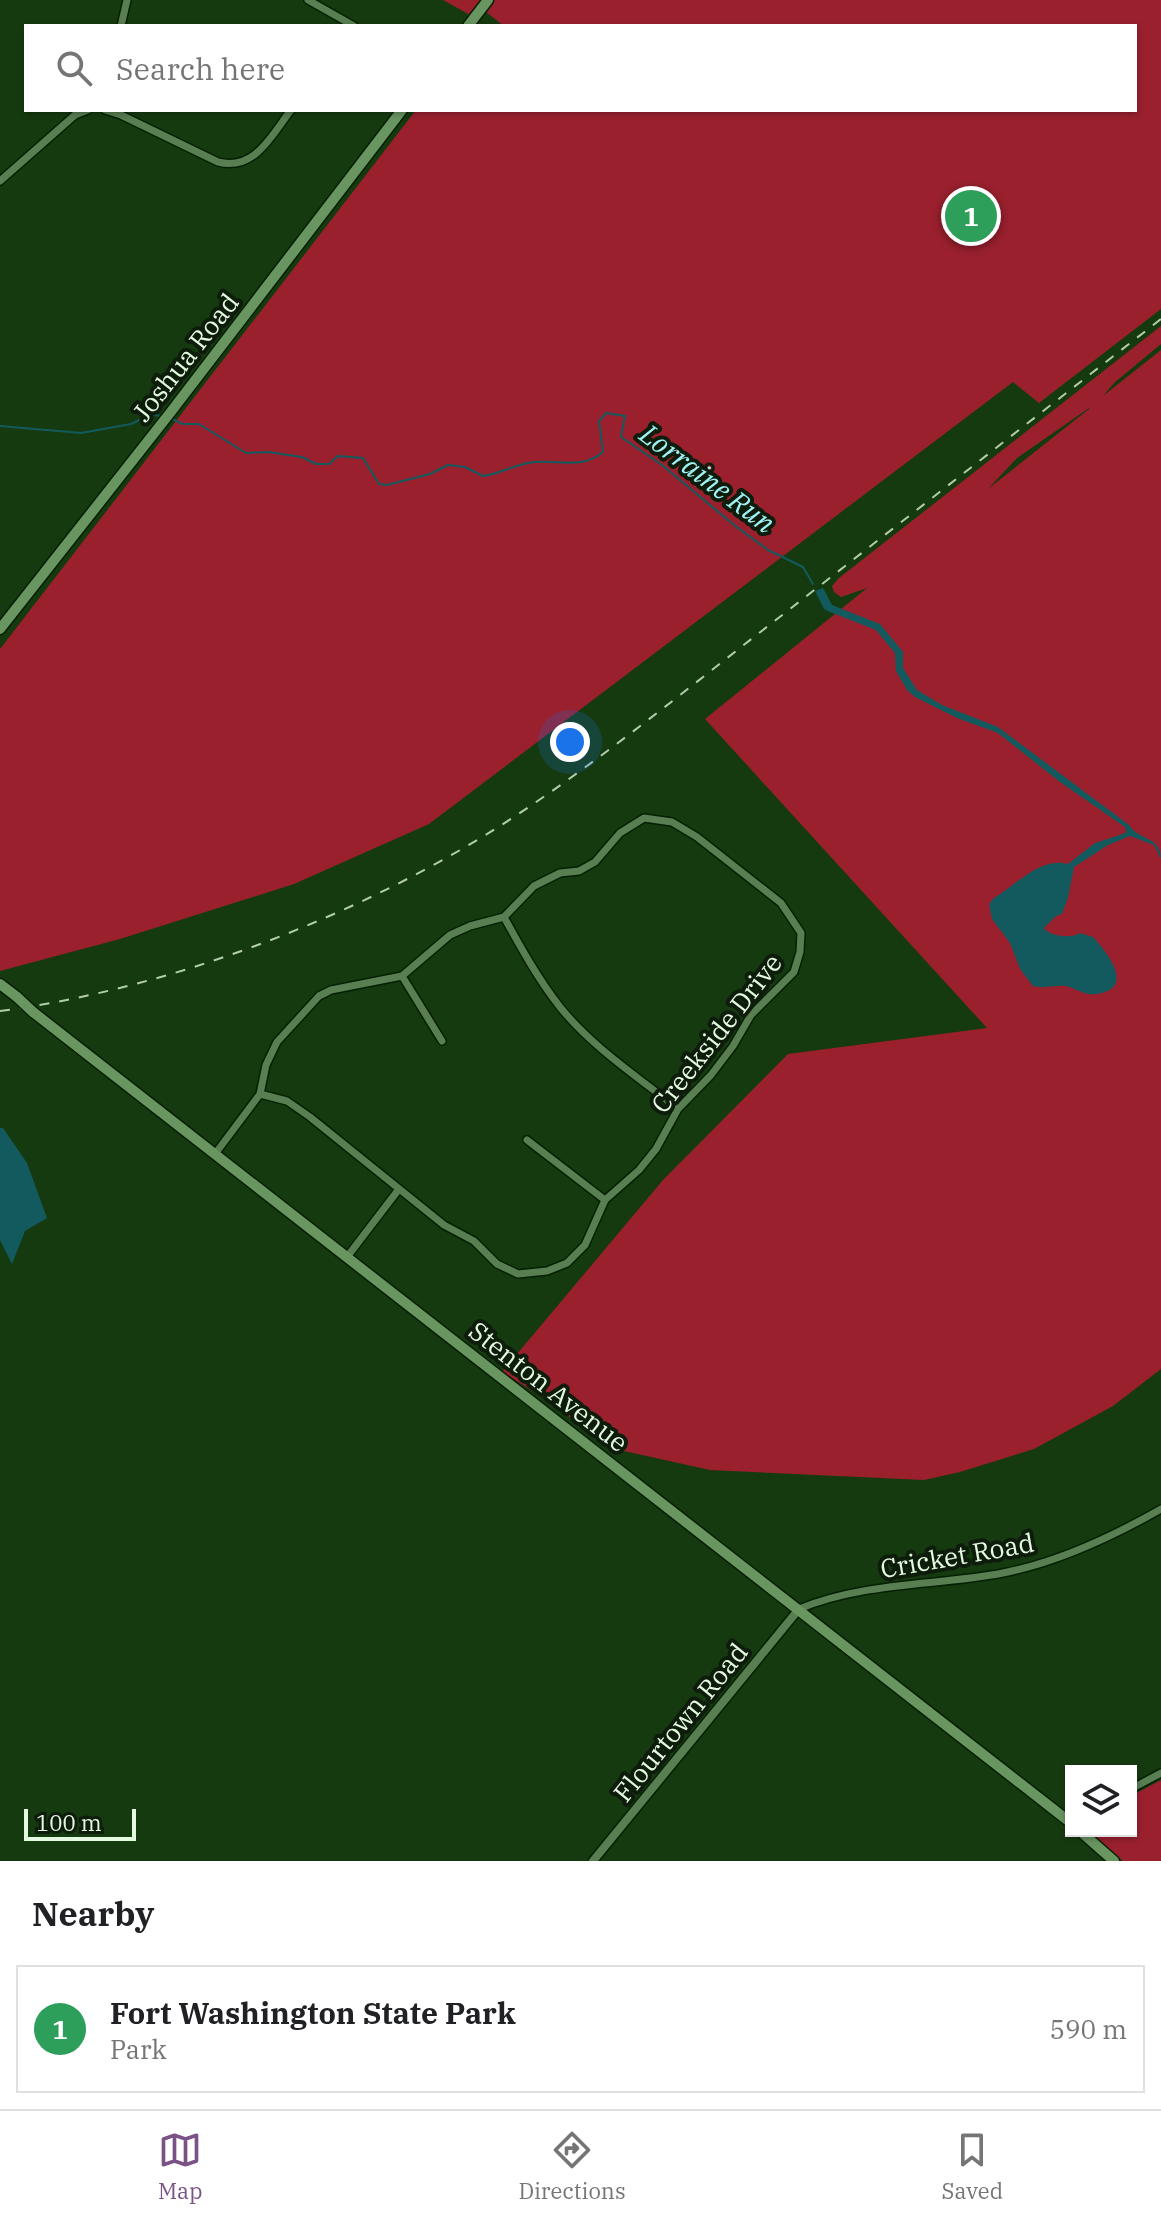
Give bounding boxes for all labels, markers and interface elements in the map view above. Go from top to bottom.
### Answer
search box [24,24,1137,112]
icon: search [52,46,96,90]
text: Search here [116,49,285,88]
pin: 1 [945,186,997,246]
street label: Joshua Road [124,286,246,428]
water label: Lorraine Run [632,415,783,541]
your location [550,722,590,762]
street label: Creekside Drive [643,946,789,1120]
street label: Stenton Avenue [463,1313,635,1459]
street label: Cricket Road [877,1525,1037,1585]
street label: Flourtown Road [605,1635,755,1809]
map controls [1065,1765,1137,1837]
button: layers [1065,1765,1137,1837]
scale bar [24,1805,136,1841]
text: 100 m [36,1808,102,1837]
text: Nearby [32,1891,154,1935]
text: Fort Washington State Park [110,1993,516,2032]
text: 1 [52,2012,68,2046]
text: 590 m [1049,2012,1127,2046]
text: Park [110,2032,167,2066]
tab: Map [158,2128,203,2205]
tab: Directions [518,2128,626,2205]
tab: Saved [941,2128,1003,2205]

